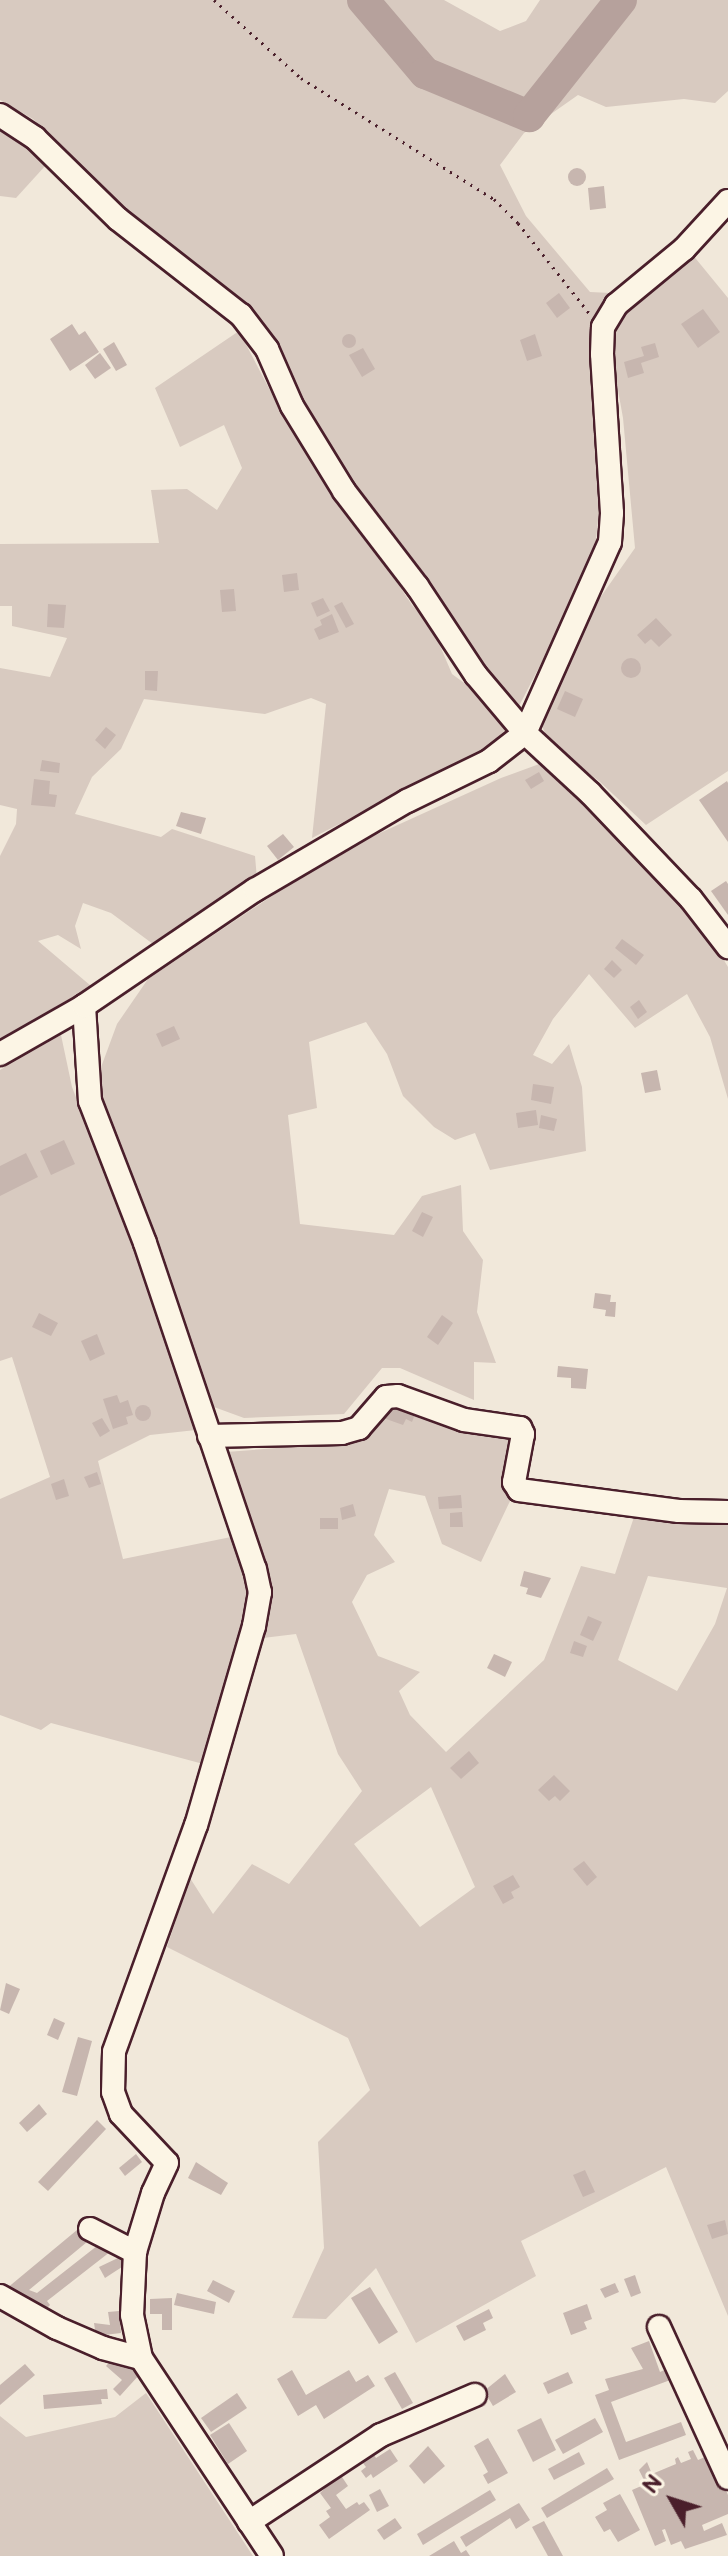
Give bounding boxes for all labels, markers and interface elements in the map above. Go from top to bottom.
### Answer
north arrow [632,2460,712,2540]
text: N [637,2470,669,2500]

